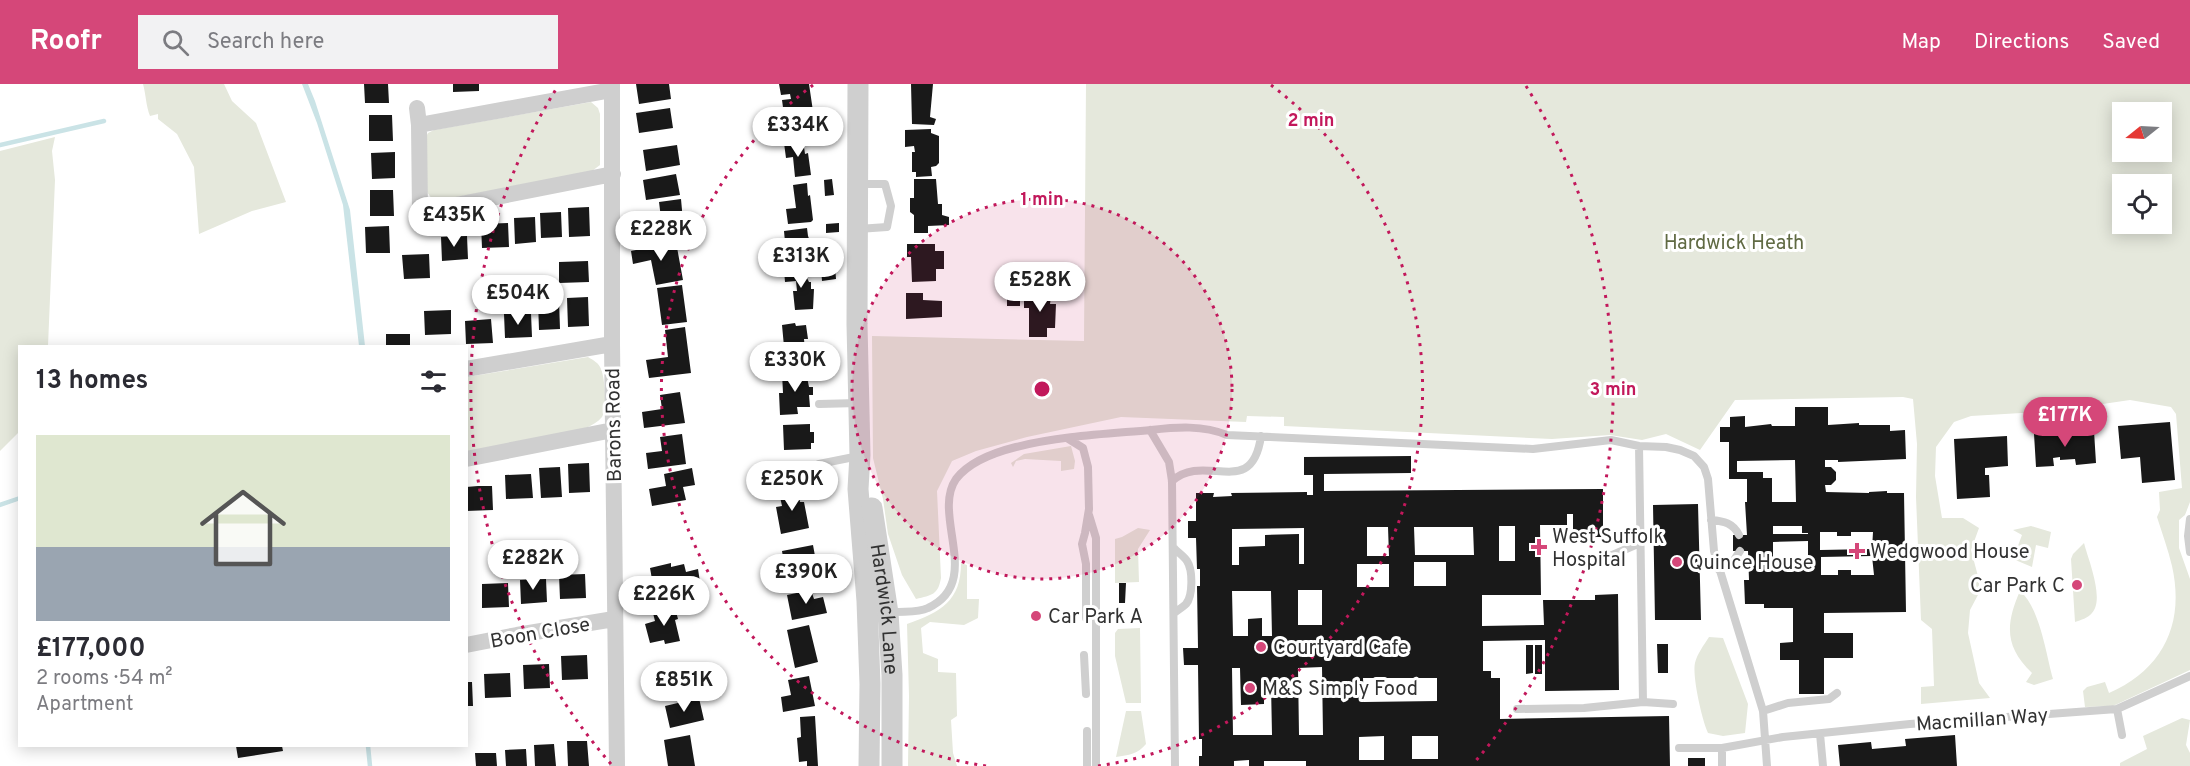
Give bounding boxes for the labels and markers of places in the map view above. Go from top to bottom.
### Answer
pin: £334K [756,107,840,158]
pin: £435K [412,197,496,248]
pin: £228K [619,211,703,262]
pin: £313K [759,238,843,289]
pin: £528K [998,262,1082,313]
pin: £504K [476,275,560,326]
pin: £330K [753,342,837,393]
centre of rings [1032,379,1052,399]
pin: £177K [2023,397,2107,448]
pin: £250K [750,461,834,512]
place label: West Suffolk Hospital [1552,525,1664,574]
marker: West Suffolk Hospital [1530,538,1548,556]
pin: £282K [491,540,575,591]
place label: Wedgwood House [1870,540,2029,566]
marker: Wedgwood House [1848,542,1866,560]
place label: Quince House [1689,551,1814,577]
pin: £390K [764,554,848,605]
marker: Quince House [1670,555,1684,569]
place label: Car Park C [1970,574,2065,600]
pin: £226K [622,576,706,627]
marker: Car Park C [2070,578,2084,592]
place label: Car Park A [1048,605,1143,631]
marker: Car Park A [1029,609,1043,623]
place label: Courtyard Cafe [1273,636,1408,662]
marker: Courtyard Cafe [1254,640,1268,654]
pin: £851K [642,662,726,713]
place label: M&S Simply Food [1262,677,1418,703]
marker: M&S Simply Food [1243,681,1257,695]

